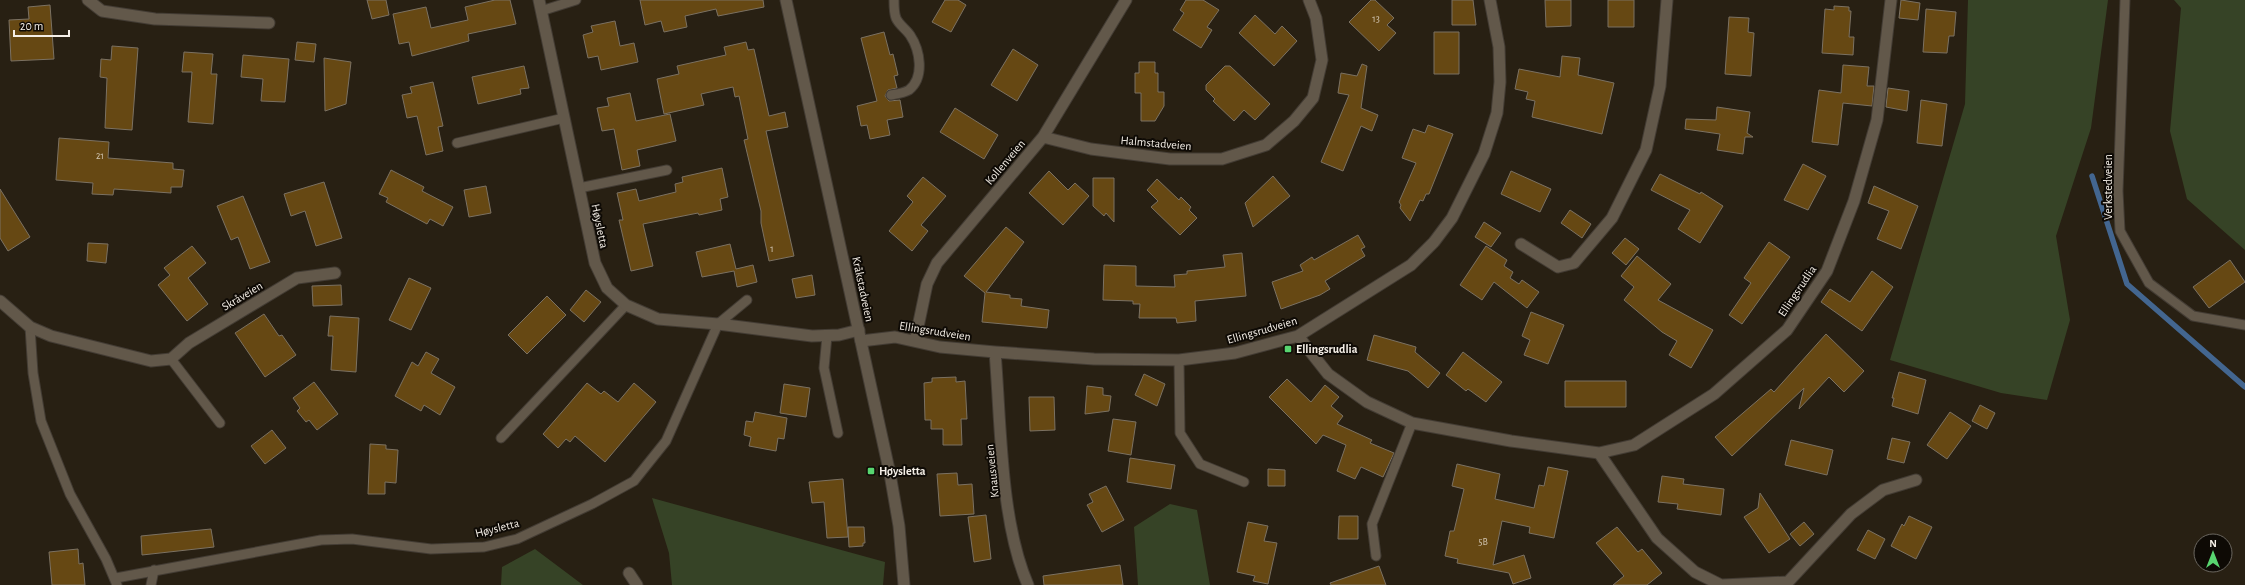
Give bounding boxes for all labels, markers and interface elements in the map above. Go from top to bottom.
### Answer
scale bar [14,12,69,38]
house number: 13 [1372,14,1380,24]
text: 20 m [20,20,43,32]
street label: Halmstadveien [1120,134,1192,152]
street label: Kollenveien [983,137,1027,187]
house number: 21 [96,151,104,161]
street label: Verkstedveien [2102,154,2114,220]
street label: Høysletta [588,203,611,250]
house number: 1 [770,244,774,254]
street label: Kråkstadveien [850,255,876,323]
street label: Ellingsrudlia [1776,263,1819,319]
street label: Skråveien [220,279,264,313]
street label: Ellingsrudveien [1226,314,1298,346]
street label: Ellingsrudveien [898,319,972,343]
place label: Ellingsrudlia [1296,343,1358,355]
marker: Ellingsrudlia [1283,344,1293,354]
street label: Knausveien [983,444,1001,498]
place label: Høysletta [879,465,926,478]
marker: Høysletta [866,466,876,476]
street label: Høysletta [474,517,521,540]
north arrow [2193,533,2233,573]
house number: 5B [1478,537,1488,547]
text: N [2209,538,2217,549]

